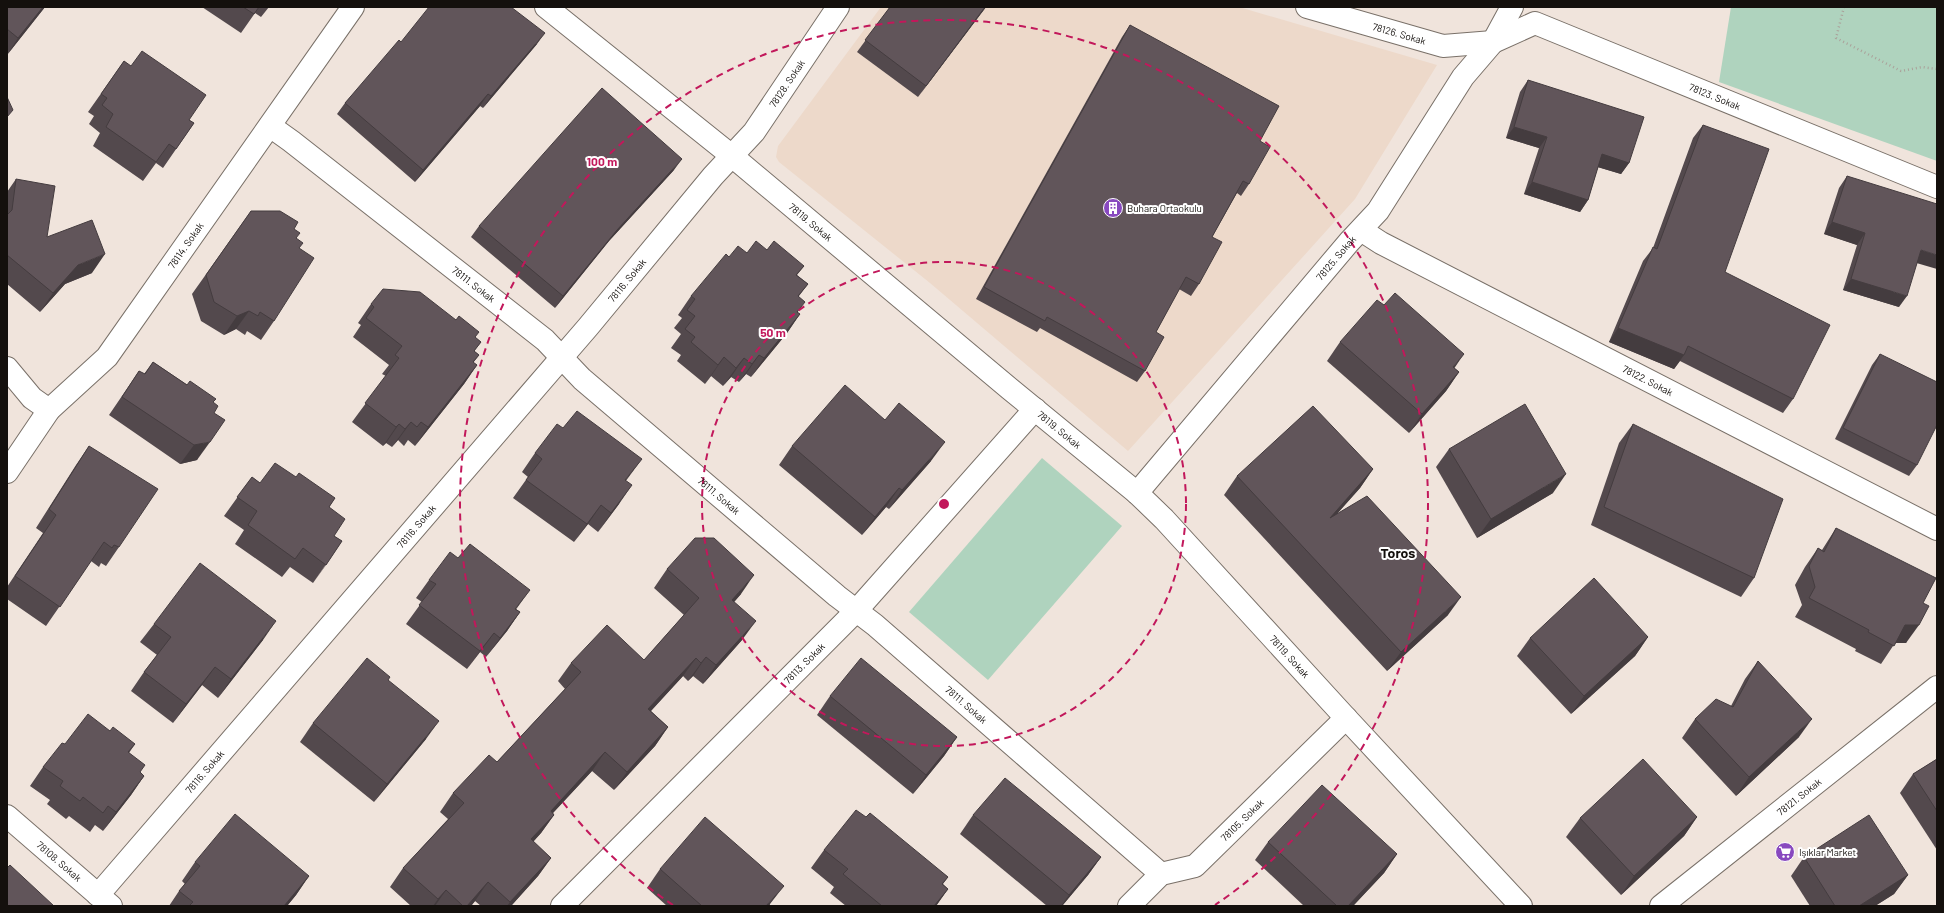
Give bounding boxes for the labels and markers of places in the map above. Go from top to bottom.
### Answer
building icon: Buhara Ortaokulu [1102,197,1124,219]
place label: Buhara Ortaokulu [1127,202,1202,214]
centre of rings [937,497,951,511]
supermarket icon: Işıklar Market [1774,841,1796,863]
place label: Işıklar Market [1799,846,1857,858]

